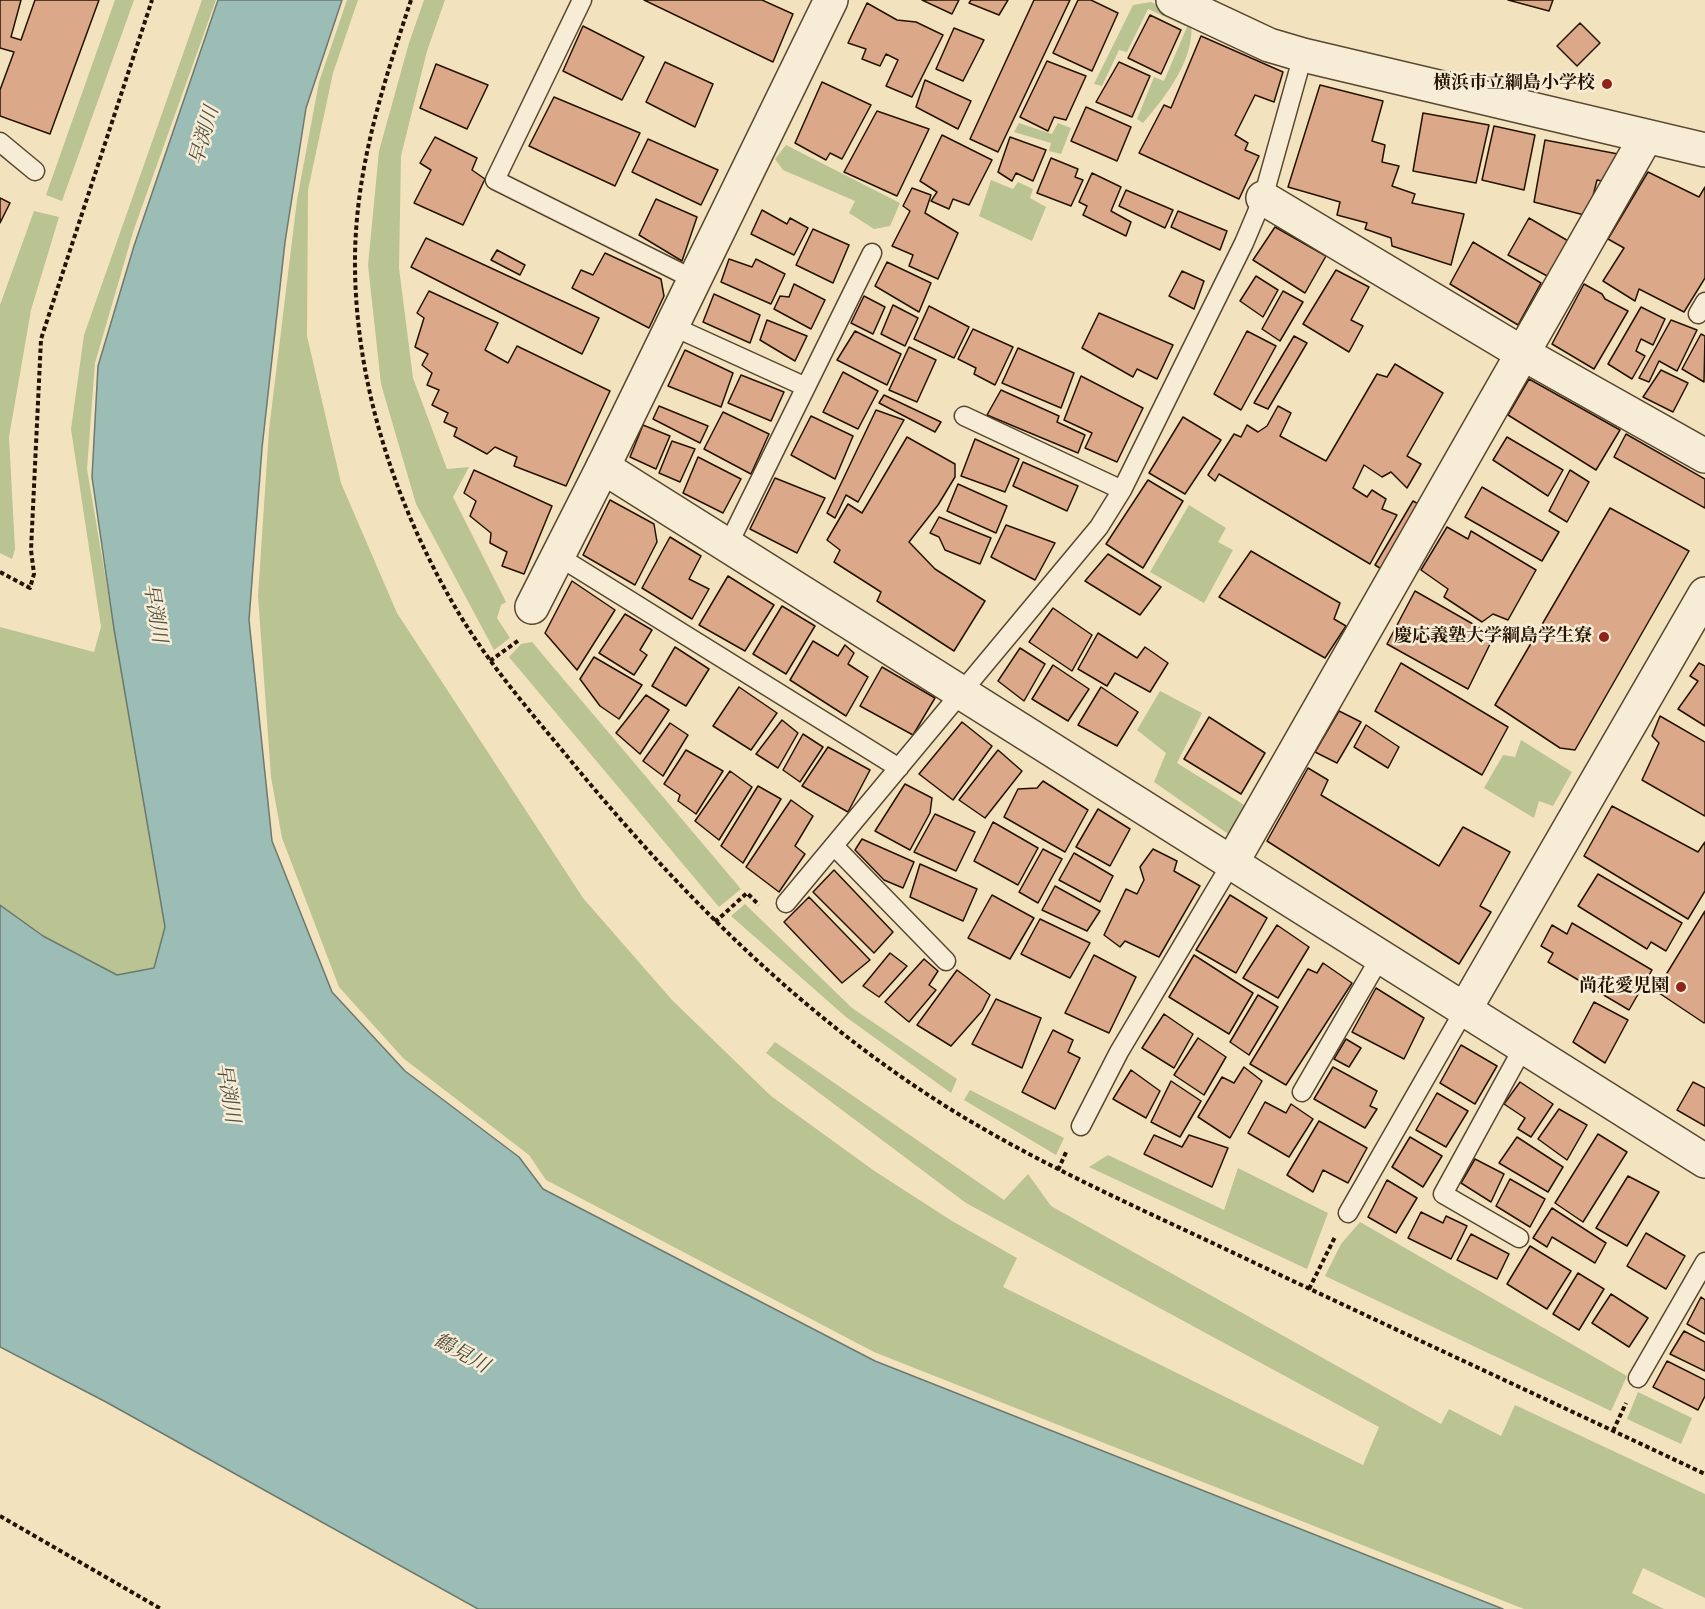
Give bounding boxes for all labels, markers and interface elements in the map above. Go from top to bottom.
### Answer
place label: 横浜市立綱島小学校 [1433,73,1595,95]
marker: 横浜市立綱島小学校 [1600,77,1614,91]
water label: 早渕川 [185,104,225,168]
water label: 早渕川 [137,581,171,645]
place label: 慶応義塾大学綱島学生寮 [1394,626,1592,648]
marker: 慶応義塾大学綱島学生寮 [1597,630,1611,644]
place label: 尚花愛児園 [1579,976,1669,998]
marker: 尚花愛児園 [1674,980,1688,994]
water label: 早渕川 [210,1061,244,1125]
water label: 鶴見川 [429,1329,493,1379]

